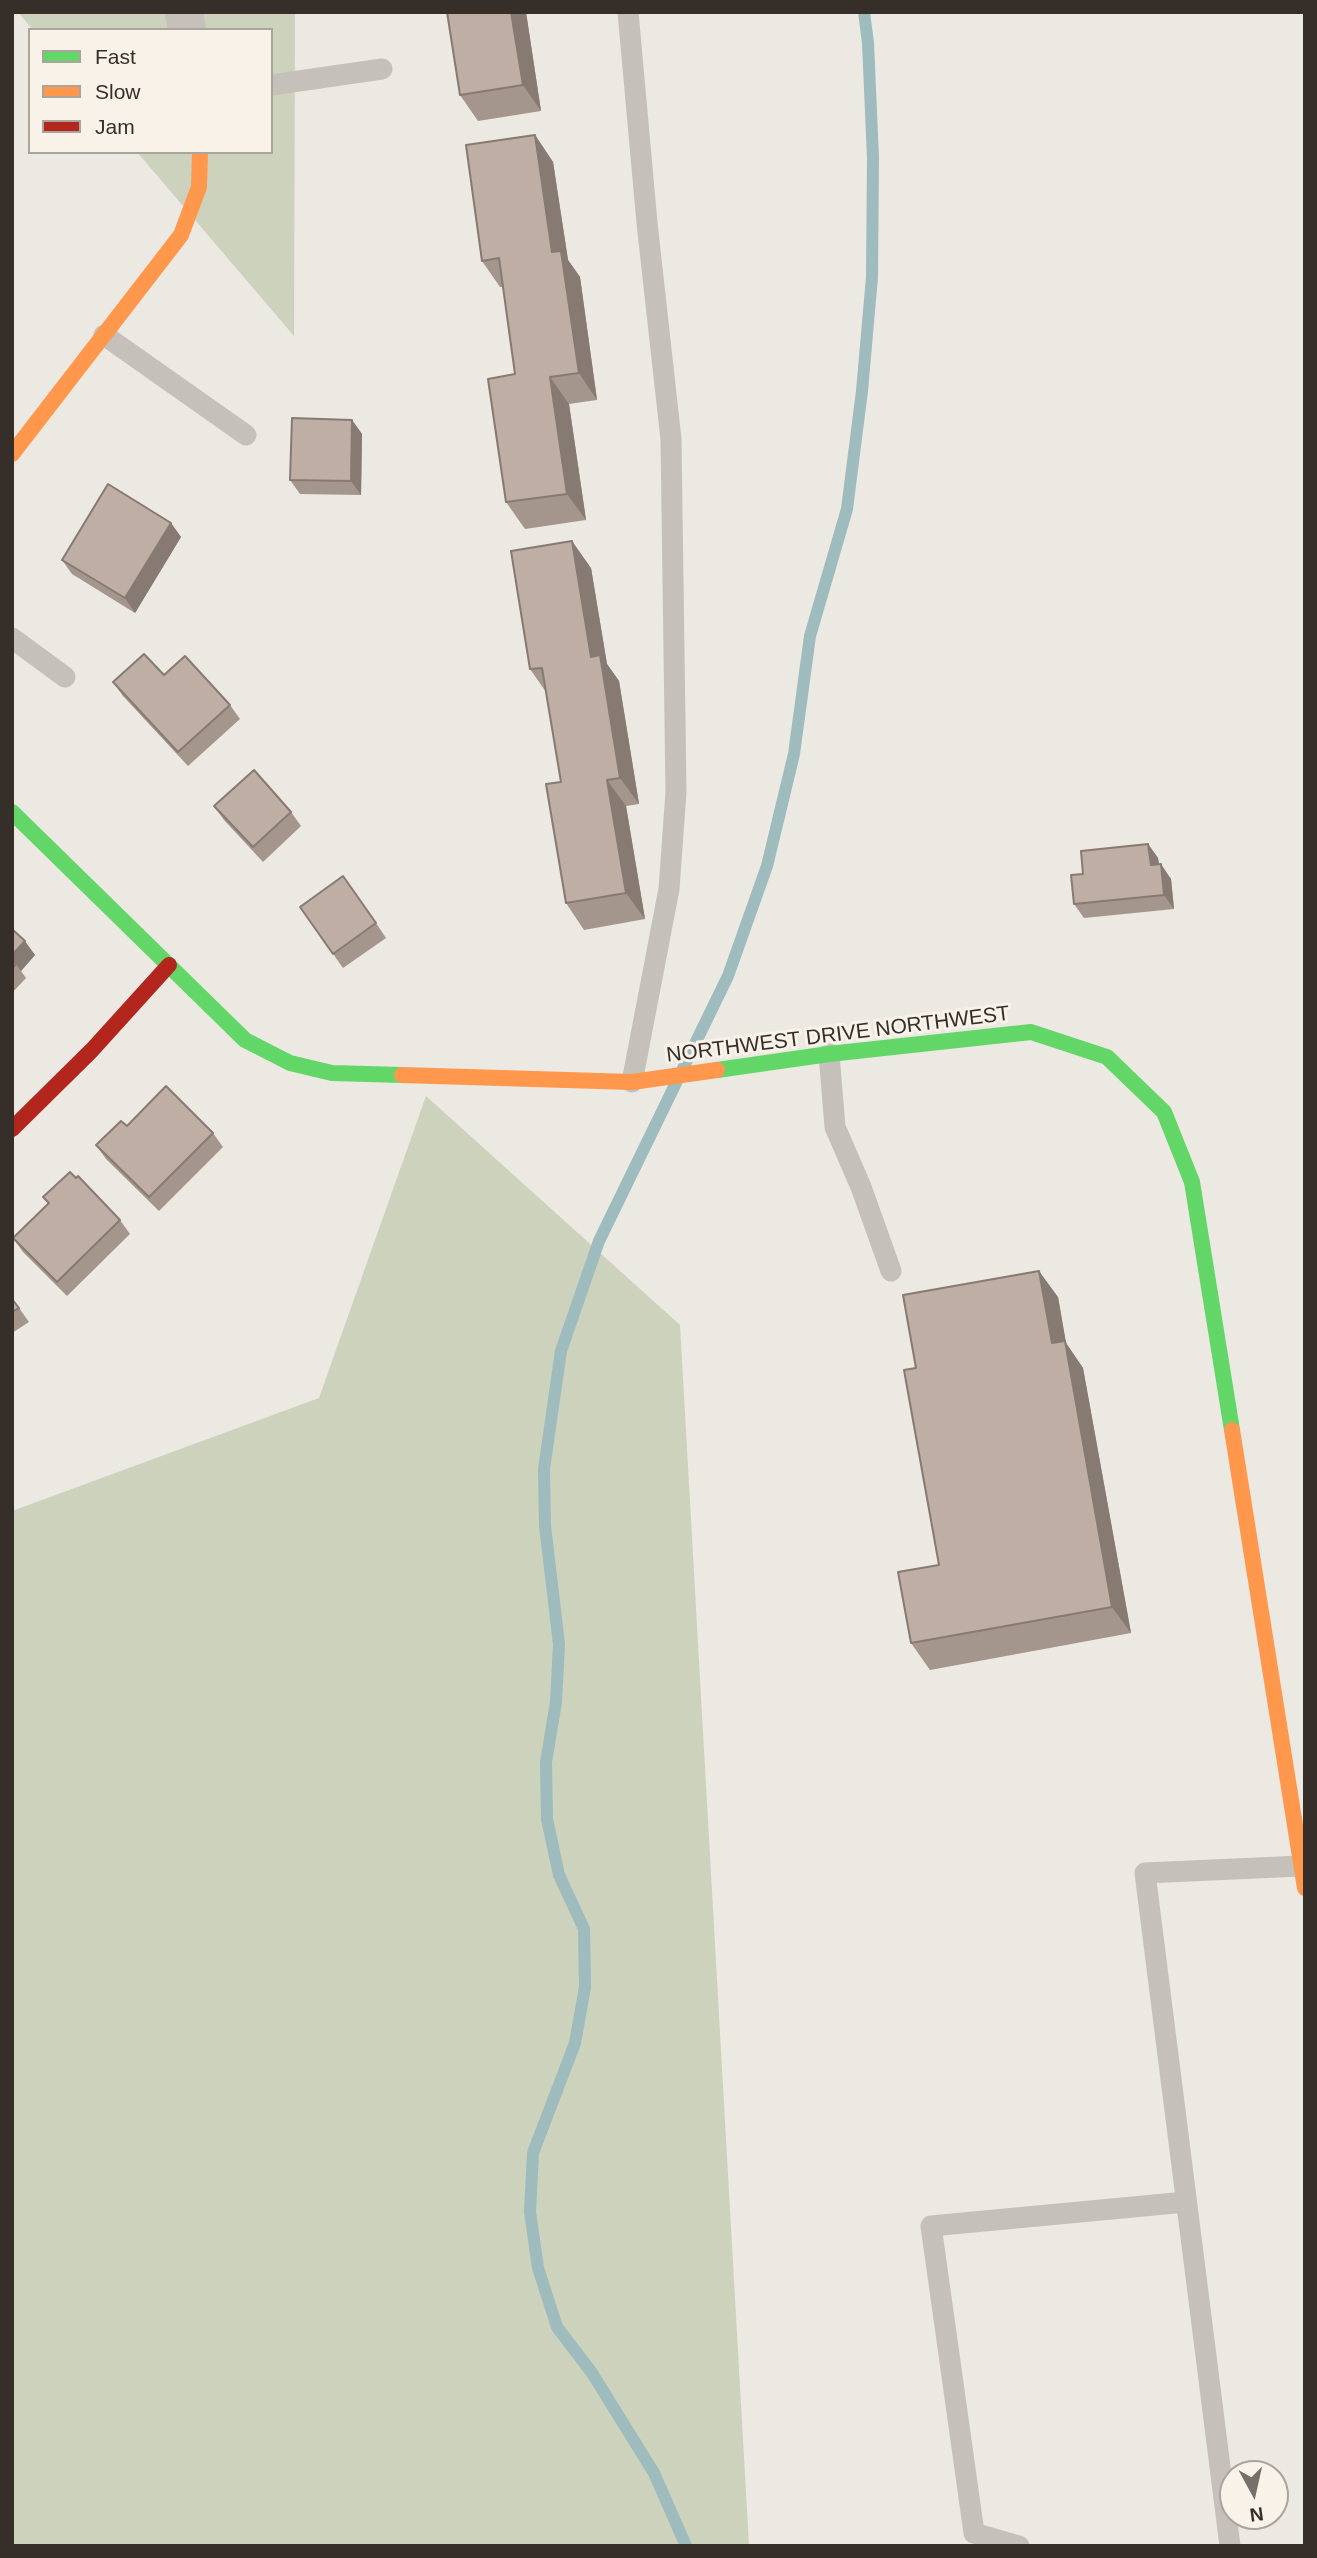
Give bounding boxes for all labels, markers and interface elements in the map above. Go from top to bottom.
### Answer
legend [28,28,273,154]
text: Fast [95,45,136,68]
text: Slow [95,80,141,103]
text: Jam [95,115,135,138]
street label: NORTHWEST DRIVE NORTHWEST [665,1001,1011,1069]
north arrow [1219,2460,1289,2530]
text: N [1248,2503,1265,2526]

